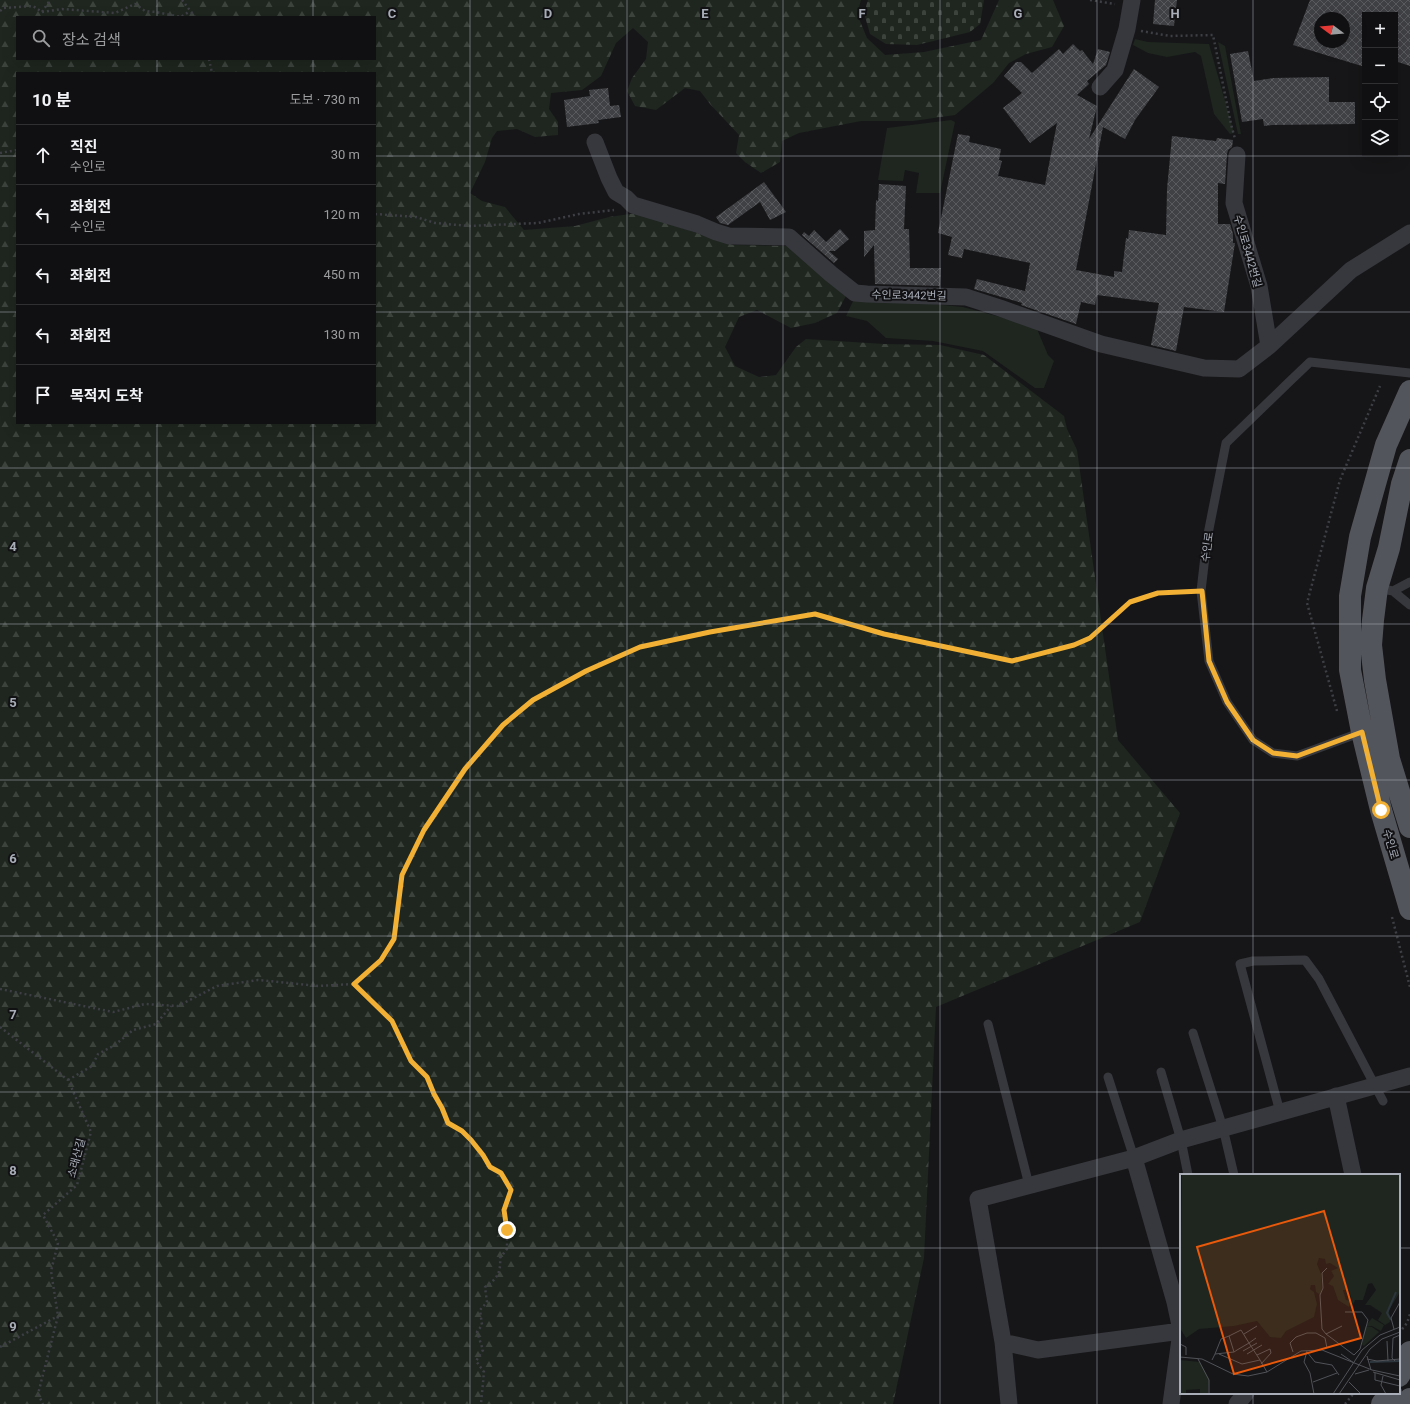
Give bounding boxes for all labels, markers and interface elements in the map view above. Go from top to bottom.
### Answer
text: C [388,6,397,21]
text: D [544,6,552,21]
text: E [701,6,709,21]
text: F [858,6,866,21]
text: G [1014,6,1023,21]
text: H [1170,6,1180,21]
north arrow [1314,12,1350,48]
map controls [1362,12,1398,156]
button: + [1362,12,1398,48]
search box [16,16,376,60]
icon: search [30,27,52,49]
text: 장소 검색 [62,31,121,49]
button: − [1362,48,1398,84]
button: locate [1362,84,1398,120]
text: 10 분 [32,90,71,110]
text: 도보 · 730 m [290,92,360,107]
button: layers [1362,120,1398,156]
text: 직진 [70,138,98,156]
icon: ahead [32,144,54,166]
text: 30 m [331,147,360,162]
text: 수인로 [70,159,106,174]
text: 좌회전 [70,198,111,216]
icon: left [32,204,54,226]
text: 120 m [323,207,360,222]
street label: 수인로3442번길 [1231,213,1264,289]
text: 수인로 [70,219,106,234]
icon: left [32,264,54,286]
text: 좌회전 [70,267,111,285]
text: 450 m [323,267,360,282]
street label: 수인로3442번길 [871,288,947,303]
icon: left [32,324,54,346]
text: 좌회전 [70,327,111,345]
text: 130 m [323,327,360,342]
icon: arrive [32,384,54,406]
text: 목적지 도착 [70,387,143,405]
street label: 수인로 [1199,531,1216,563]
text: 4 [9,539,17,554]
text: 5 [9,695,17,710]
route start [1372,801,1390,819]
street label: 수인로 [1380,828,1401,861]
text: 6 [9,851,17,866]
text: 7 [9,1007,17,1022]
street label: 소래산길 [65,1137,88,1179]
text: 8 [9,1163,17,1178]
inset map [1180,1174,1400,1394]
route end [498,1221,516,1239]
text: 9 [9,1319,17,1334]

